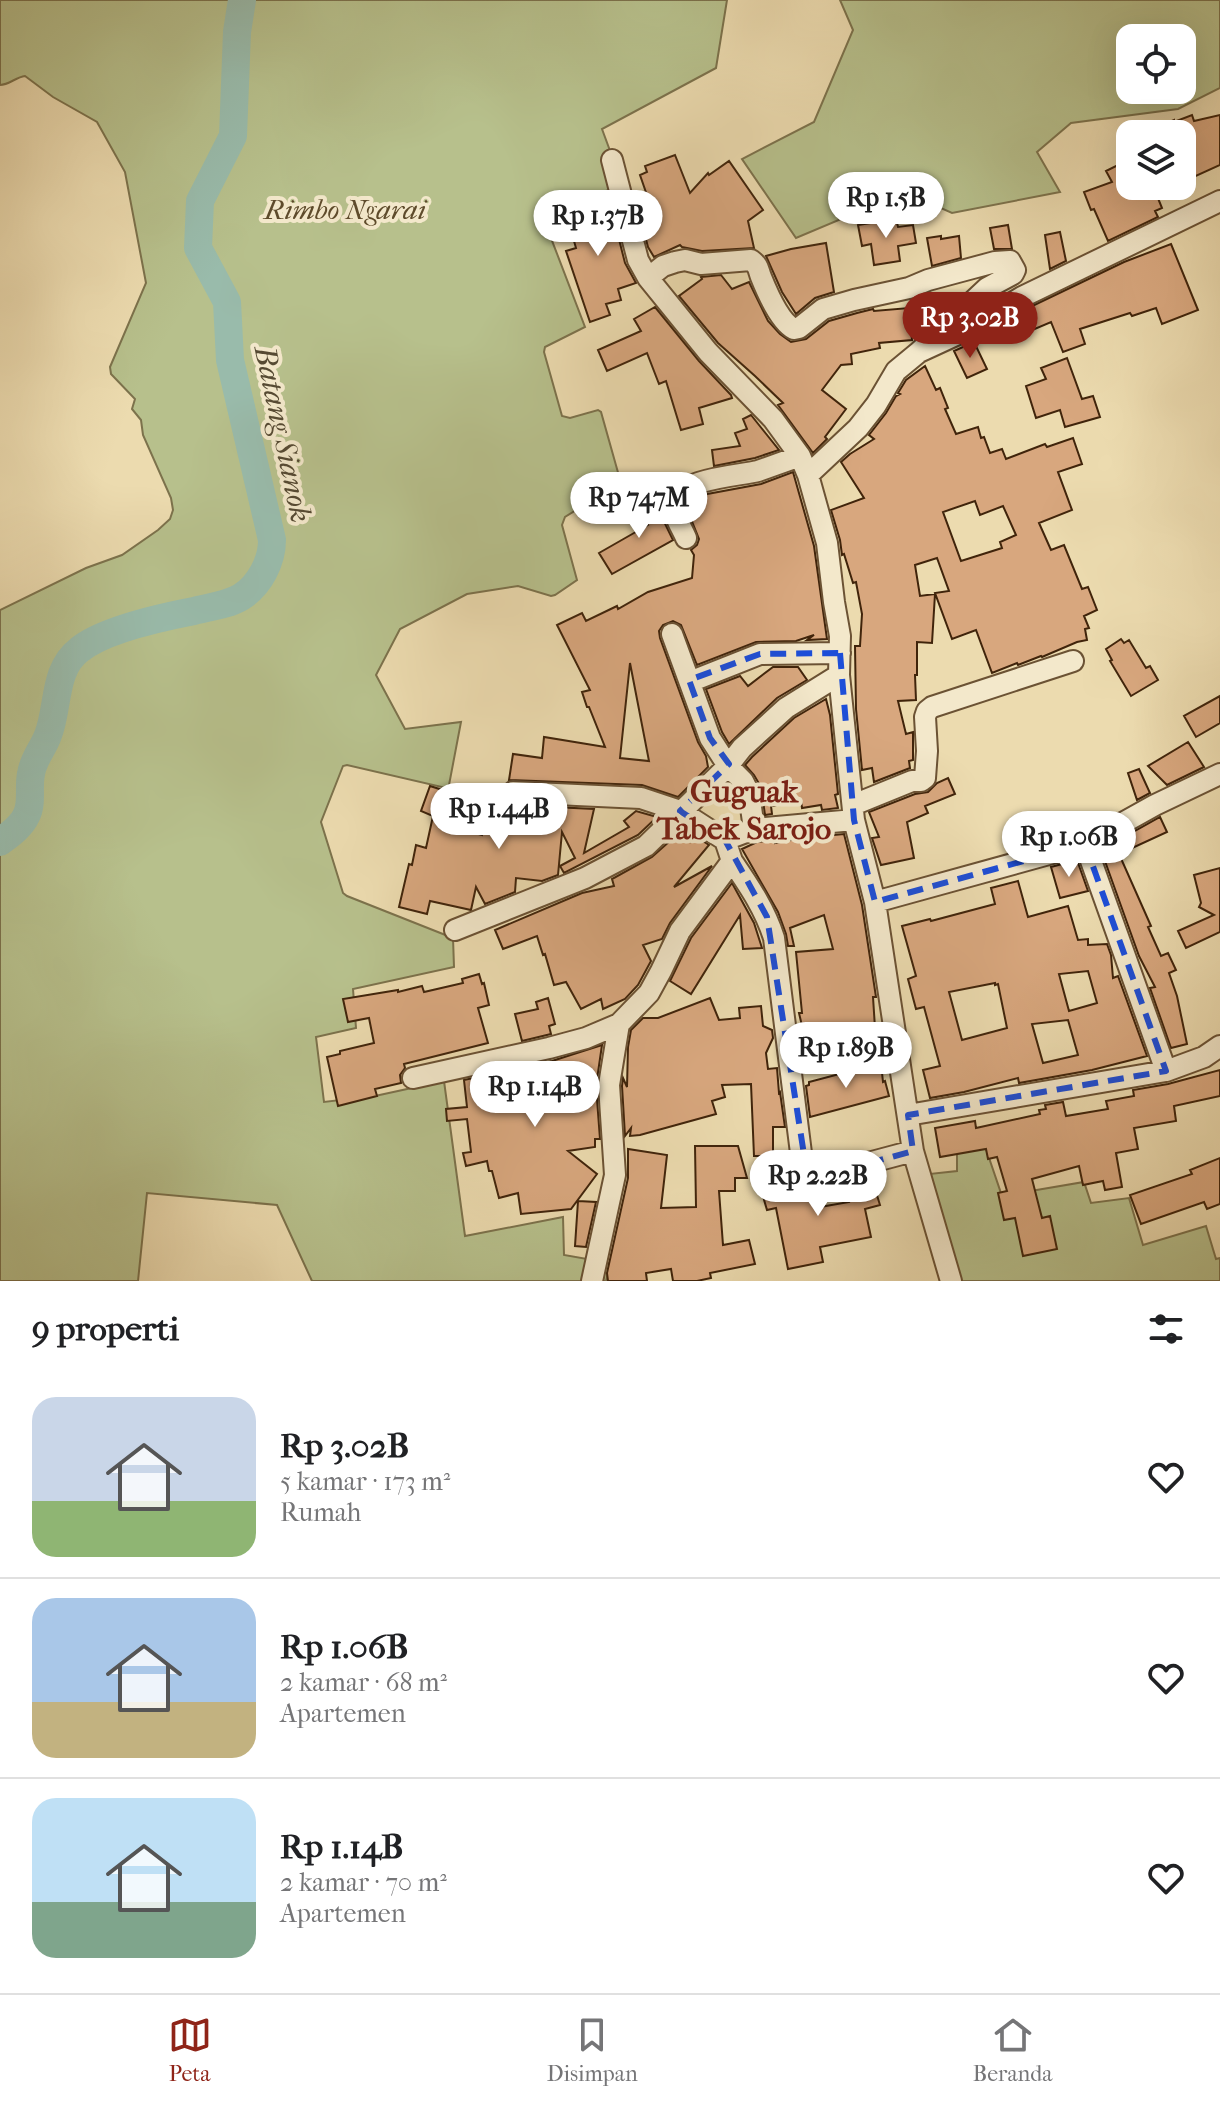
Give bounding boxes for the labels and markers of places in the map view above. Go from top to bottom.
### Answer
pin: Rp 1.5B [812,172,960,240]
pin: Rp 1.37B [515,190,681,258]
pin: Rp 3.02B [887,292,1053,360]
pin: Rp 747M [565,472,713,540]
pin: Rp 1.44B [416,783,582,851]
pin: Rp 1.06B [986,811,1152,879]
pin: Rp 1.89B [763,1022,929,1090]
pin: Rp 1.14B [452,1061,618,1129]
pin: Rp 2.22B [735,1150,901,1218]

